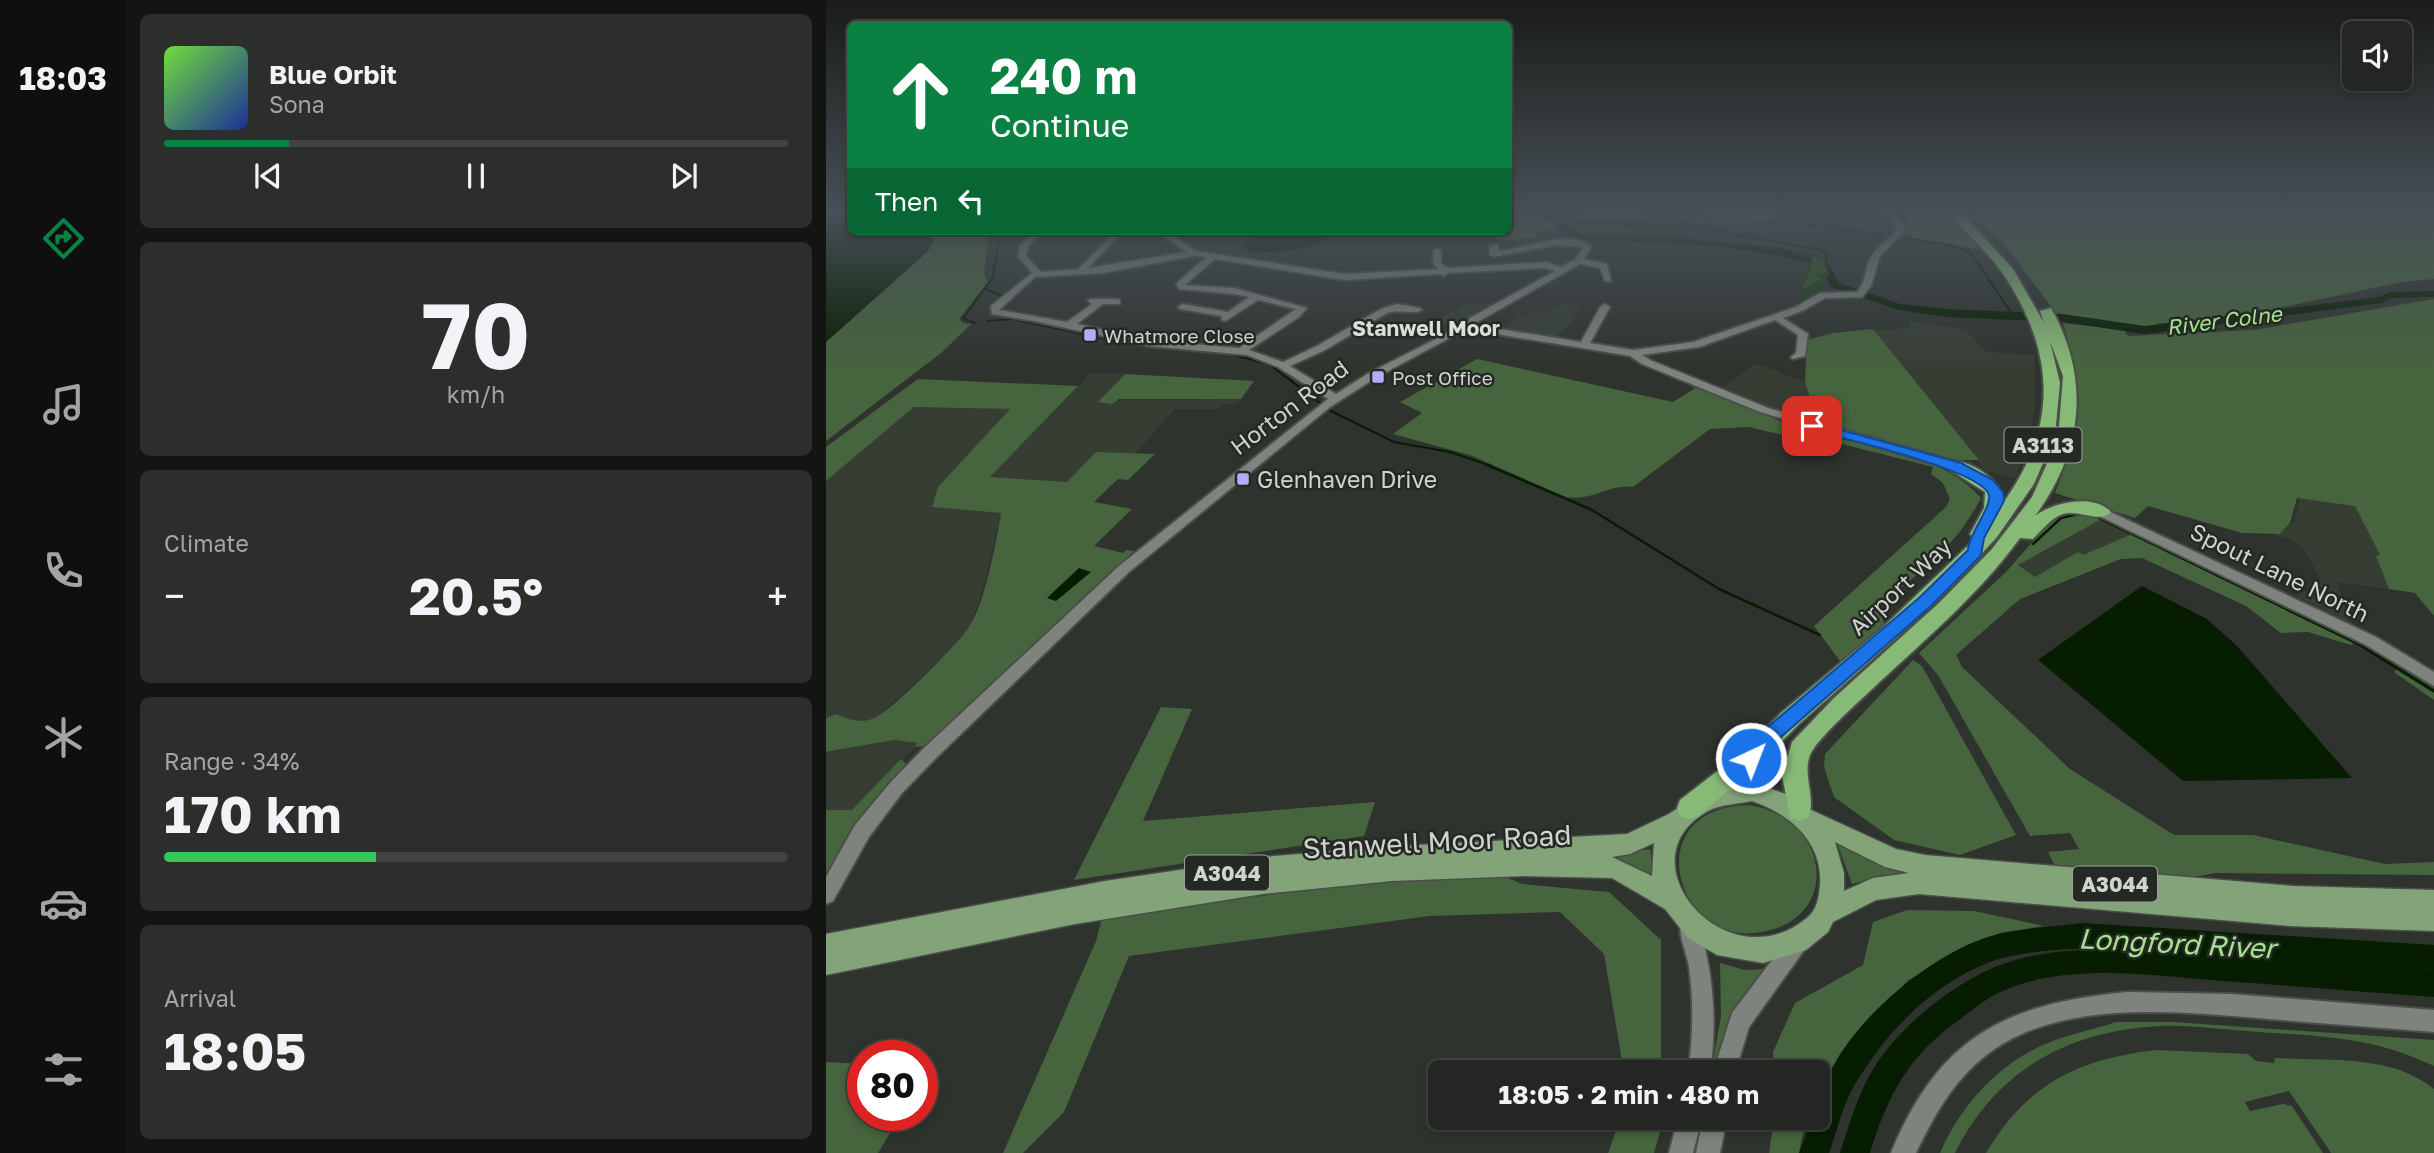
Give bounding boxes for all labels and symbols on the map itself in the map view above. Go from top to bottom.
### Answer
water label: River Colne [2165,300,2285,340]
district label: Stanwell Moor [1352,315,1500,341]
place label: Whatmore Close [1104,324,1255,347]
marker: Whatmore Close [1082,327,1098,343]
street label: Horton Road [1225,354,1353,460]
place label: Post Office [1392,366,1493,389]
marker: Post Office [1370,369,1386,385]
pin [1782,396,1842,456]
road number: A3113 [2004,428,2082,462]
place label: Glenhaven Drive [1257,465,1437,493]
marker: Glenhaven Drive [1235,471,1251,487]
street label: Spout Lane North [2186,517,2374,627]
street label: Airport Way [1843,532,1957,640]
position arrow [1714,721,1788,795]
street label: Stanwell Moor Road [1302,817,1572,865]
road number: A3044 [1185,856,1269,890]
road number: A3044 [2073,866,2157,902]
water label: Longford River [2078,921,2280,965]
speed limit sign: 80 [847,1040,938,1131]

